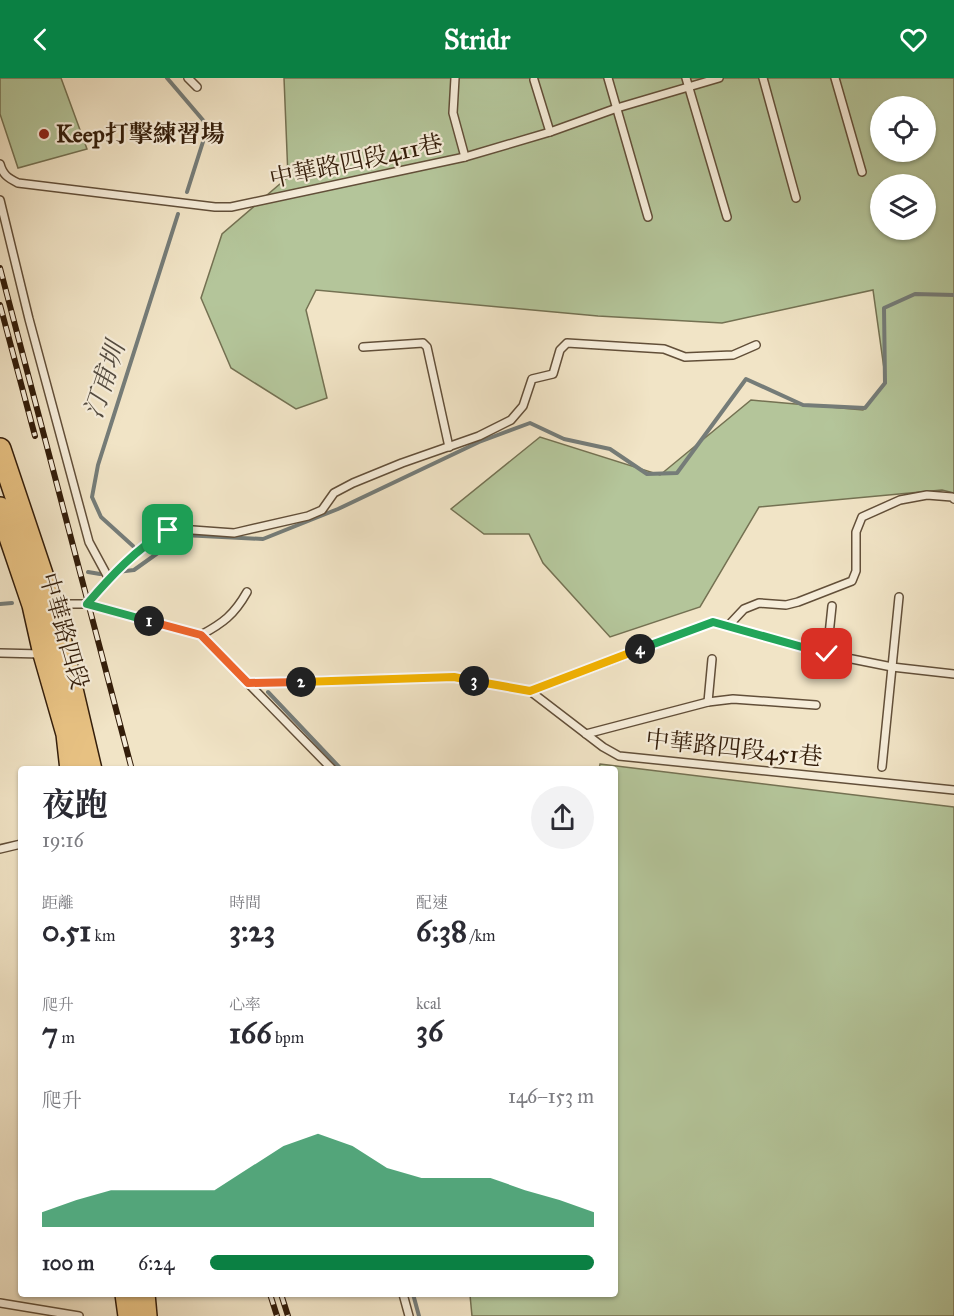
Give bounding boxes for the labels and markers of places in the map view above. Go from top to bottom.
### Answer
place label: Keep打擊練習場 [56,119,225,149]
marker: Keep打擊練習場 [37,127,51,141]
pin [142,504,193,555]
pin: 1 [134,606,164,636]
pin [801,628,852,679]
pin: 4 [625,634,655,664]
pin: 3 [459,666,489,696]
pin: 2 [286,667,316,697]

